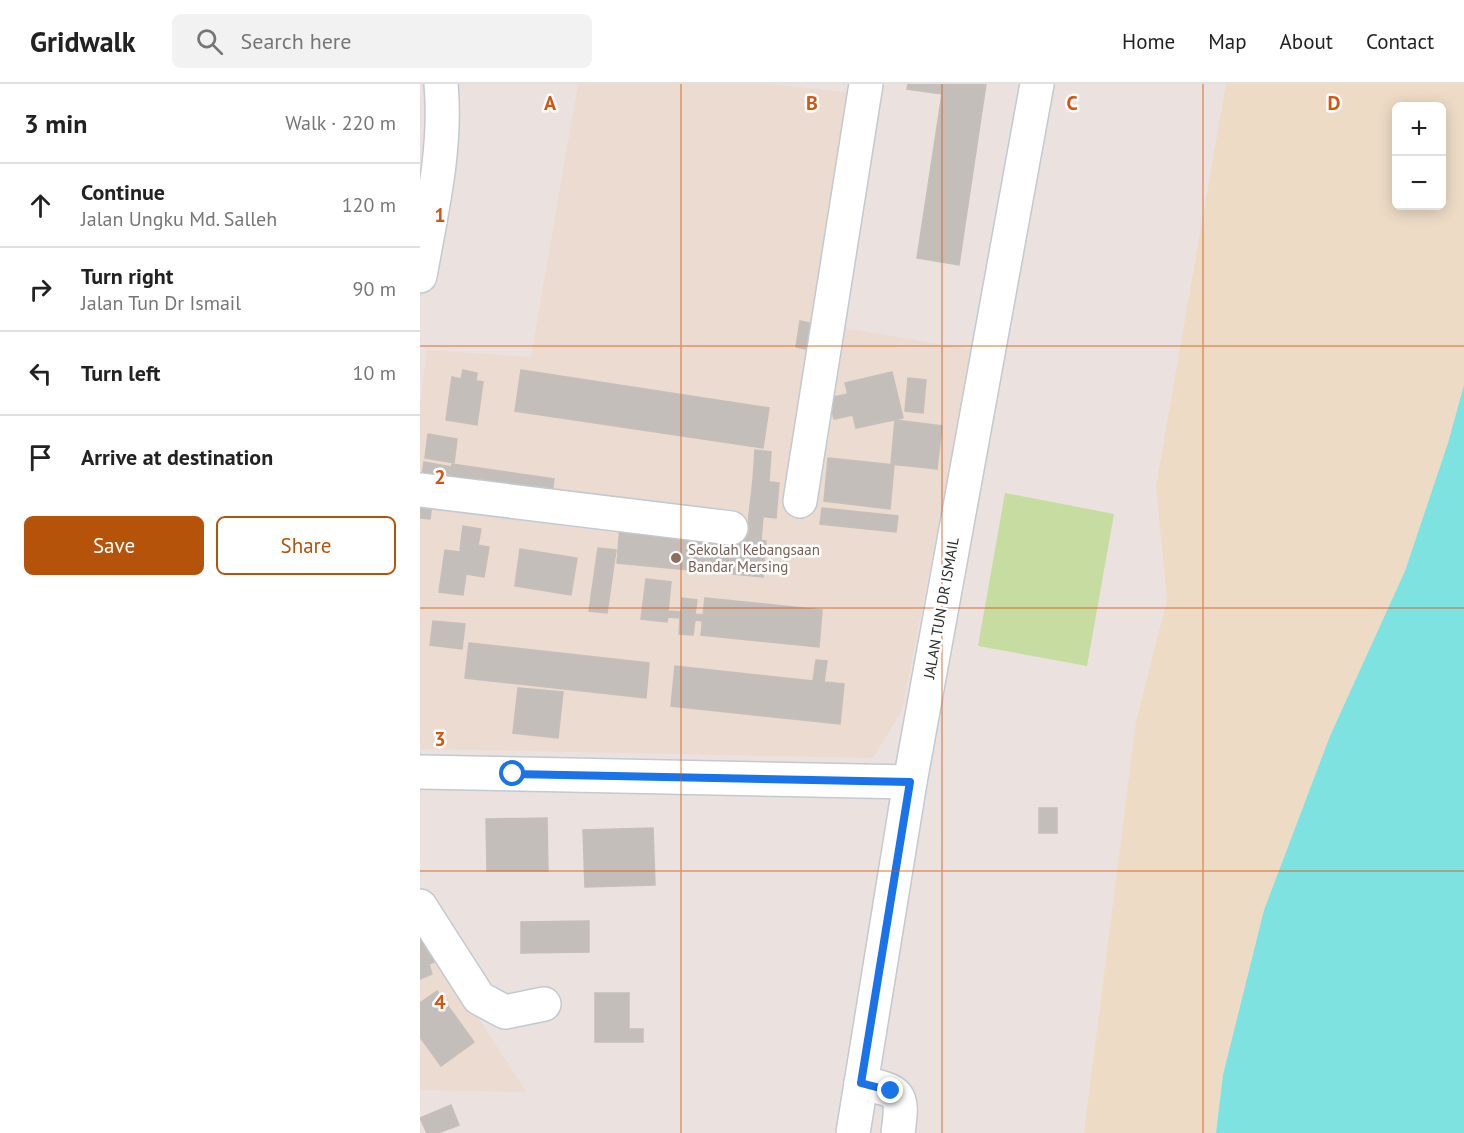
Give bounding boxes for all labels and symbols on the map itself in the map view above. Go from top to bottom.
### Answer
text: A [544,90,557,116]
text: B [806,90,818,116]
text: C [1066,90,1078,116]
text: D [1328,90,1341,116]
text: 1 [434,202,446,228]
text: 2 [434,464,446,490]
street label: JALAN TUN DR ISMAIL [919,535,963,681]
place label: Sekolah Kebangsaan Bandar Mersing [688,540,820,576]
marker: Sekolah Kebangsaan Bandar Mersing [669,551,683,565]
text: 3 [434,726,446,752]
route start [499,760,525,786]
text: 4 [434,989,446,1015]
route end [877,1077,903,1103]

